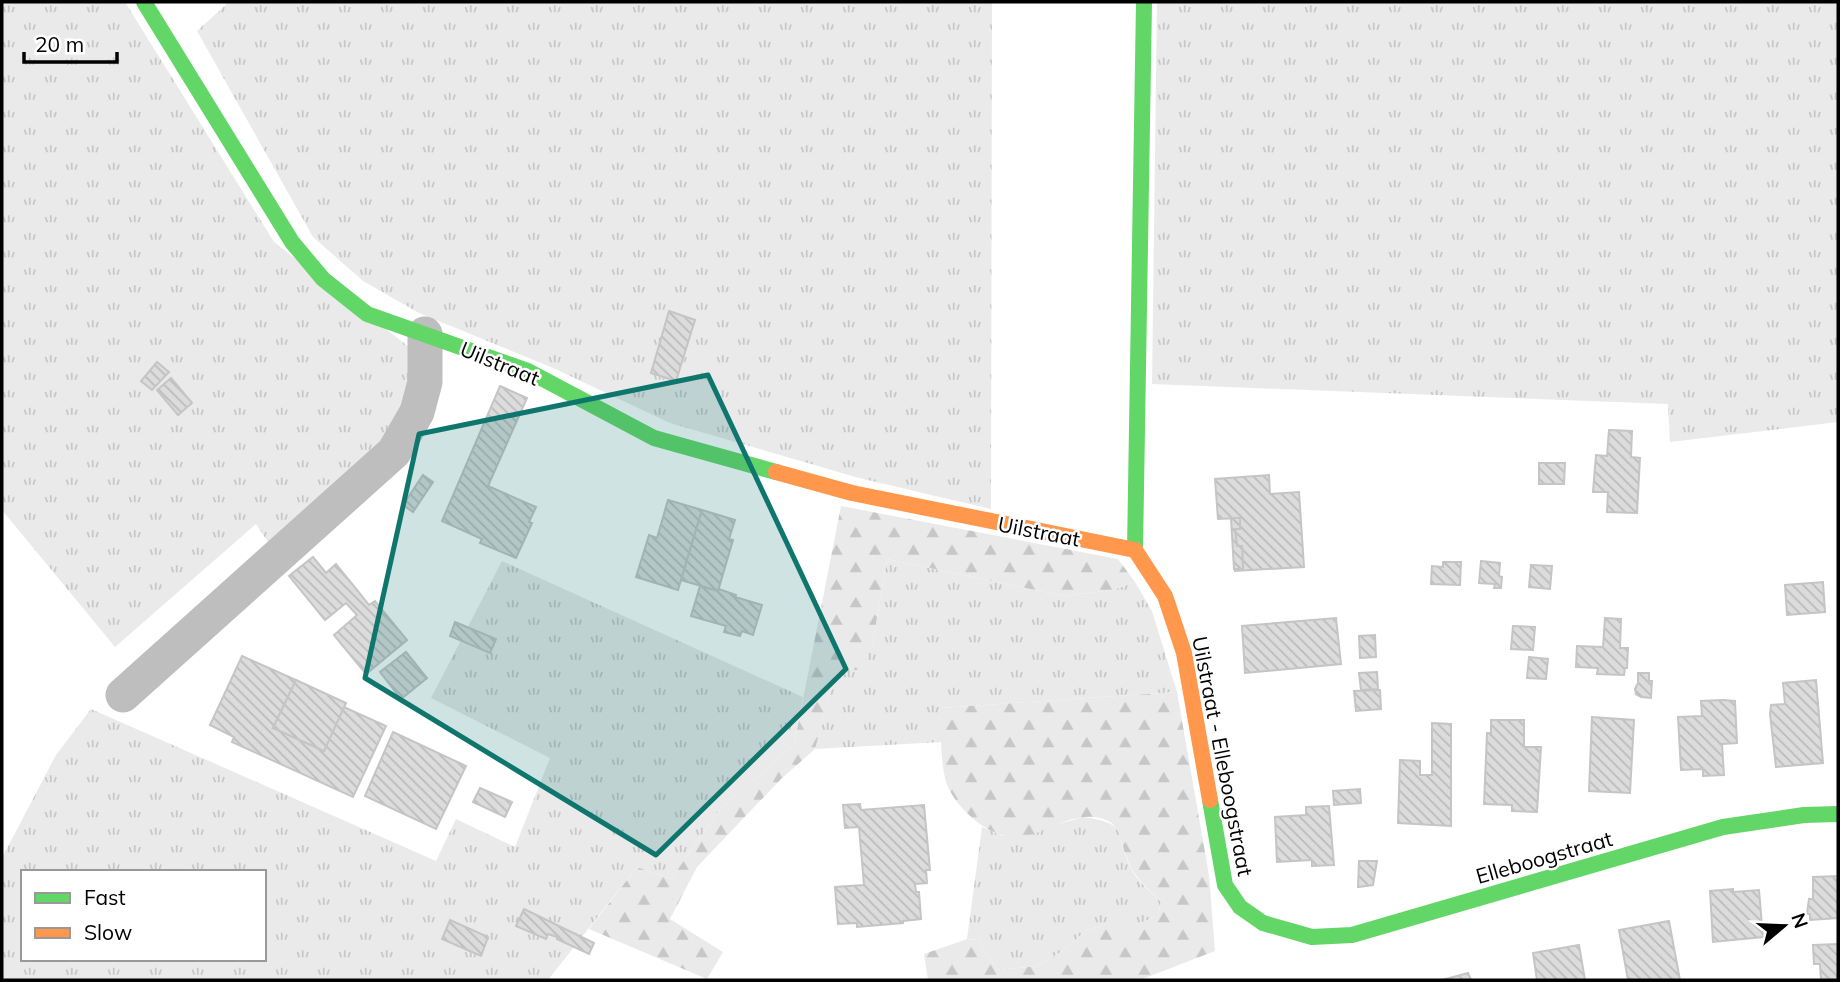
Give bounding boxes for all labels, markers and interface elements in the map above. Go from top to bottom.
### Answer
scale bar [24,21,117,65]
text: 20 m [35,31,84,57]
street label: Uilstraat [457,335,543,391]
street label: Uilstraat [996,510,1082,552]
street label: Uilstraat - Elleboogstraat [1187,634,1259,878]
street label: Elleboogstraat [1473,825,1615,889]
legend [21,870,266,961]
text: Fast [84,884,126,910]
north arrow [1749,891,1819,961]
text: N [1786,910,1814,931]
text: Slow [84,919,132,945]

